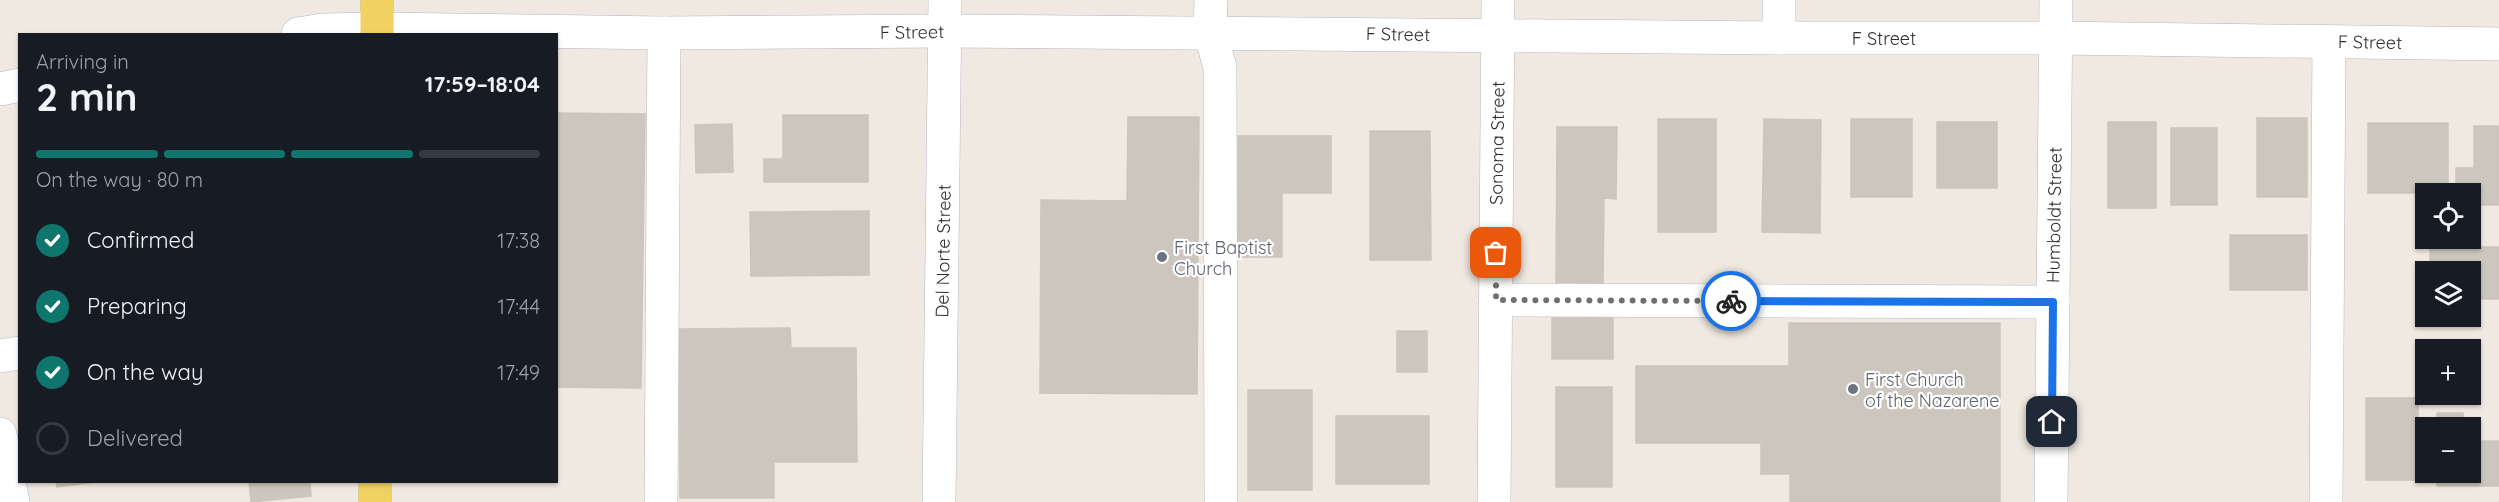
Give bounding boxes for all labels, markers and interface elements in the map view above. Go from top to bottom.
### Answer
street label: F Street [880,20,944,44]
street label: F Street [1366,22,1430,46]
street label: F Street [1852,27,1916,50]
street label: F Street [2338,30,2402,54]
text: Arriving in [36,49,129,74]
text: 17:59–18:04 [425,70,540,98]
text: 2 min [36,72,138,121]
street label: Sonoma Street [1484,81,1510,205]
street label: Humboldt Street [2041,147,2067,283]
text: On the way · 80 m [36,167,203,192]
map controls [2415,183,2481,483]
button: locate [2415,183,2481,249]
street label: Del Norte Street [930,184,956,318]
icon: check [36,224,69,257]
text: Confirmed [87,226,194,254]
pin [1470,227,1521,278]
text: 17:38 [497,228,540,253]
place label: First Baptist Church [1174,236,1272,280]
icon: bag [1479,236,1512,269]
marker: First Baptist Church [1155,250,1169,264]
button: layers [2415,261,2481,327]
courier [1701,271,1761,331]
icon: bike [1715,285,1748,318]
icon: check [36,290,69,323]
text: Preparing [87,292,187,320]
text: 17:44 [498,294,540,319]
button: + [2415,339,2481,405]
icon: check [36,356,69,389]
text: On the way [87,358,203,386]
text: 17:49 [497,360,540,385]
place label: First Church of the Nazarene [1865,368,2000,412]
marker: First Church of the Nazarene [1846,382,1860,396]
pin [2026,396,2077,447]
icon: home [2035,405,2068,438]
button: − [2415,417,2481,483]
text: Delivered [87,424,183,452]

